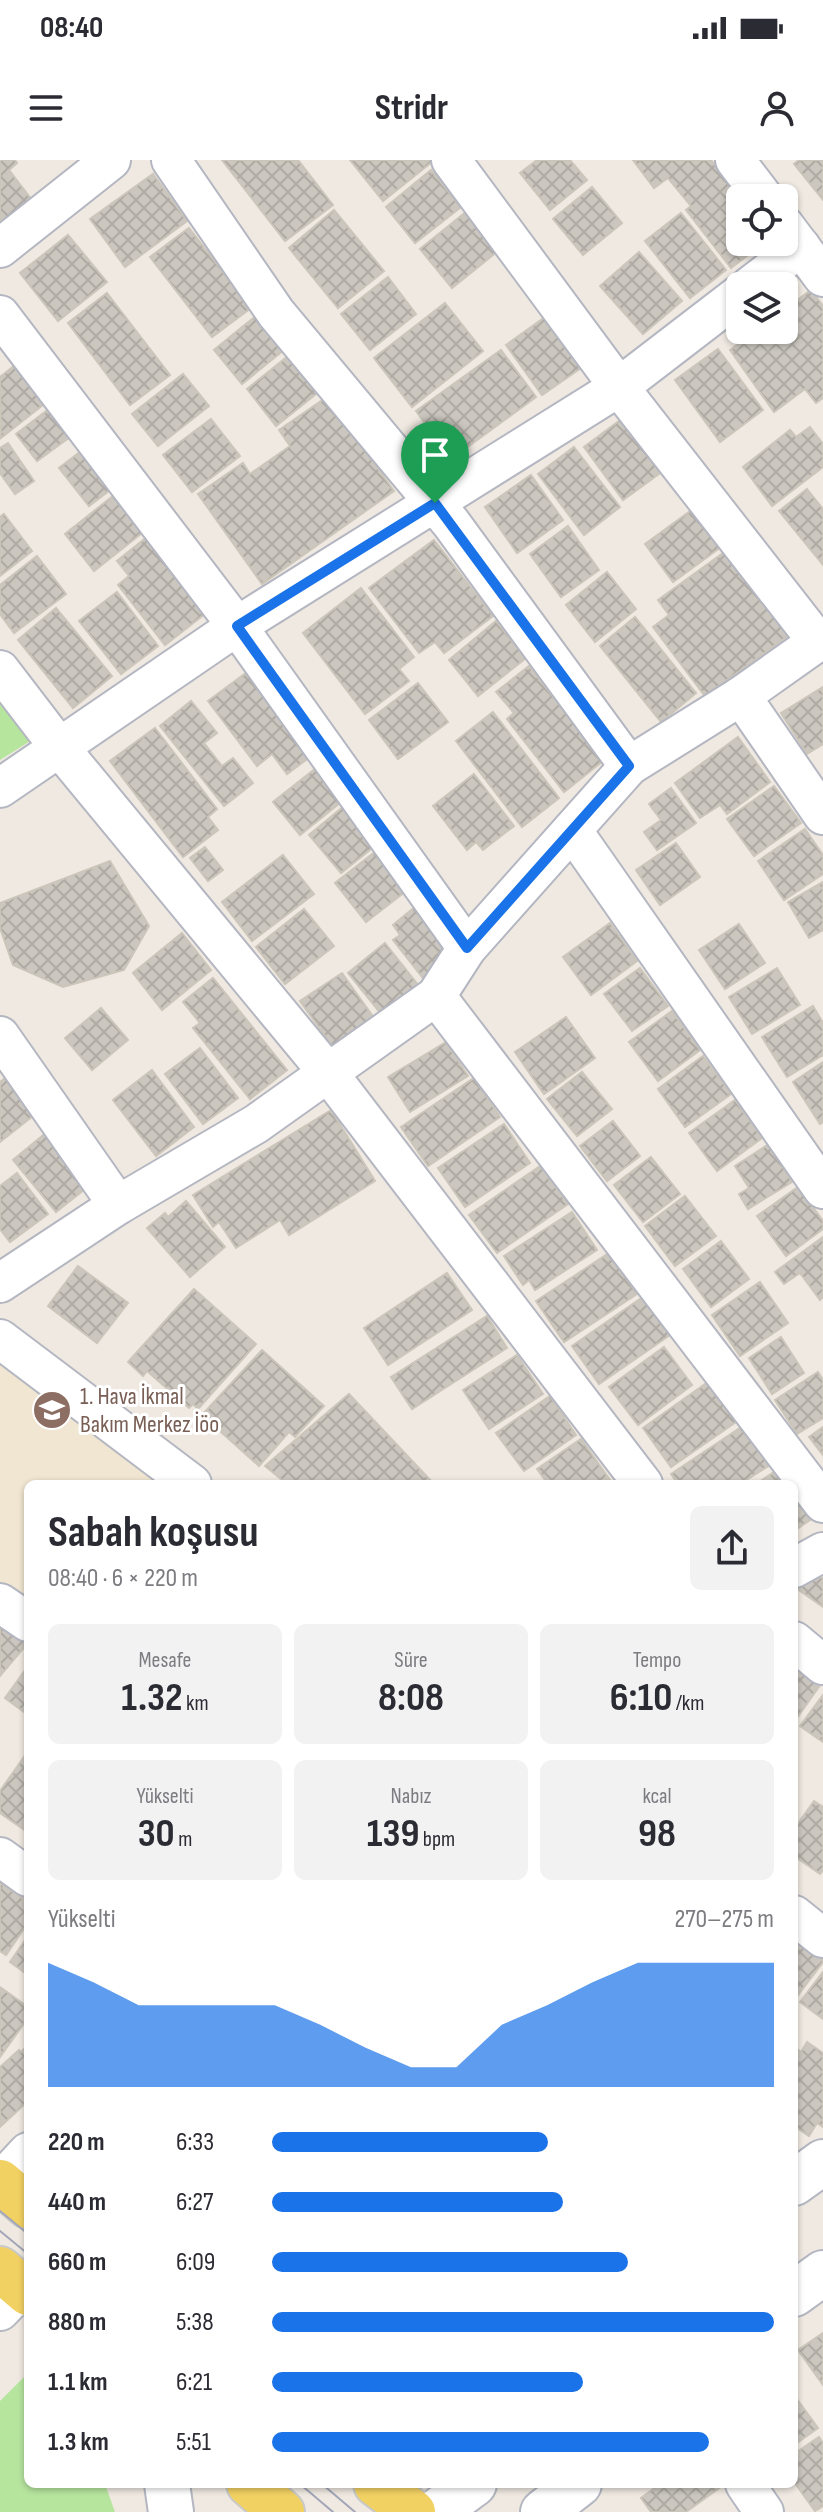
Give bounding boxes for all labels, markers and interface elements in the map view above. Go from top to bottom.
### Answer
text: 08:40 [40,10,103,46]
icon: menu [24,86,68,130]
icon: person [755,86,799,130]
text: Stridr [375,87,448,130]
map controls [726,184,798,344]
button: locate [726,184,798,256]
button: layers [726,272,798,344]
pin [401,421,469,503]
icon: arrive [413,433,457,477]
place label: 1. Hava İkmal Bakım Merkez İöo [80,1382,219,1439]
school or university icon: 1. Hava İkmal Bakım Merkez İöo [31,1389,73,1431]
text: Sabah koşusu [48,1506,259,1559]
button: share [690,1506,774,1590]
text: 08:40 · 6 × 220 m [48,1563,198,1594]
text: Mesafe [139,1647,191,1674]
text: Süre [394,1647,428,1674]
text: Tempo [633,1647,681,1674]
text: 1.32 [121,1674,183,1722]
text: 8:08 [378,1674,444,1722]
text: 6:10 [610,1674,672,1722]
text: km [183,1690,209,1717]
text: /km [672,1690,704,1717]
text: Yükselti [136,1783,194,1810]
text: Nabız [391,1783,431,1810]
text: kcal [642,1783,672,1810]
text: 30 [138,1810,175,1858]
text: 139 [367,1810,419,1858]
text: 98 [638,1810,676,1858]
text: m [175,1826,192,1853]
text: bpm [419,1826,455,1853]
text: Yükselti [48,1904,116,1935]
text: 270–275 m [674,1904,774,1935]
text: 220 m [48,2127,104,2158]
text: 6:33 [176,2127,214,2158]
text: 440 m [48,2187,106,2218]
text: 6:27 [176,2187,213,2218]
text: 660 m [48,2247,106,2278]
text: 6:09 [176,2247,215,2278]
text: 880 m [48,2307,106,2338]
text: 5:38 [176,2307,214,2338]
text: 1.1 km [48,2367,107,2398]
text: 6:21 [176,2367,212,2398]
text: 1.3 km [48,2427,109,2458]
text: 5:51 [176,2427,211,2458]

